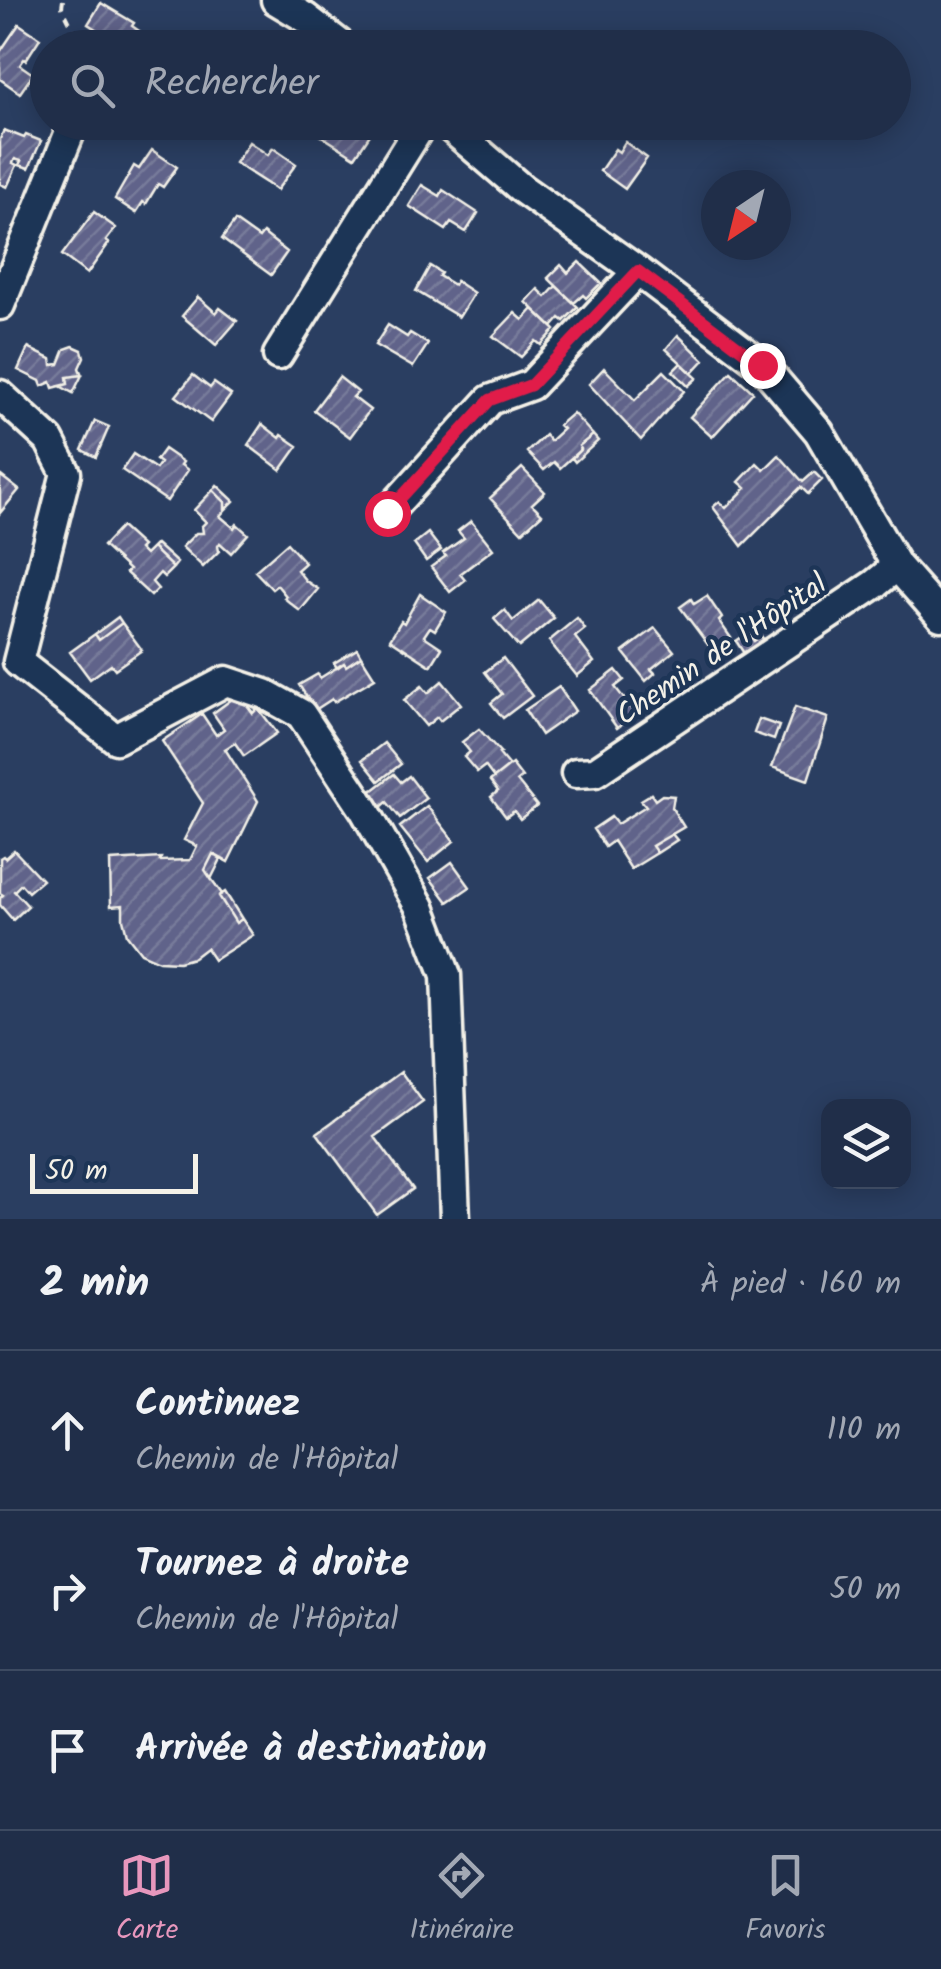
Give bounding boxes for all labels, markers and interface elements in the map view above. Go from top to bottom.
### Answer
search box [30,30,911,140]
text: Rechercher [145,55,318,115]
icon: search [65,58,120,113]
north arrow [701,170,791,260]
route end [740,343,786,389]
route start [365,491,411,537]
street label: Chemin de l'Hôpital [606,562,838,740]
map controls [821,1099,911,1189]
button: layers [821,1099,911,1189]
scale bar [30,1149,198,1194]
text: 50 m [45,1149,108,1194]
text: 2 min [40,1251,149,1318]
text: À pied · 160 m [700,1259,901,1310]
text: Continuez [135,1375,300,1435]
icon: ahead [40,1403,95,1458]
text: 110 m [827,1405,901,1456]
text: Chemin de l'Hôpital [135,1435,398,1486]
text: Tournez à droite [135,1535,409,1595]
icon: right [40,1563,95,1618]
text: 50 m [830,1565,901,1616]
text: Chemin de l'Hôpital [135,1595,398,1646]
text: Arrivée à destination [135,1720,487,1780]
icon: arrive [40,1723,95,1778]
tab: Carte [116,1848,178,1953]
tab: Itinéraire [410,1848,514,1953]
tab: Favoris [745,1848,825,1953]

